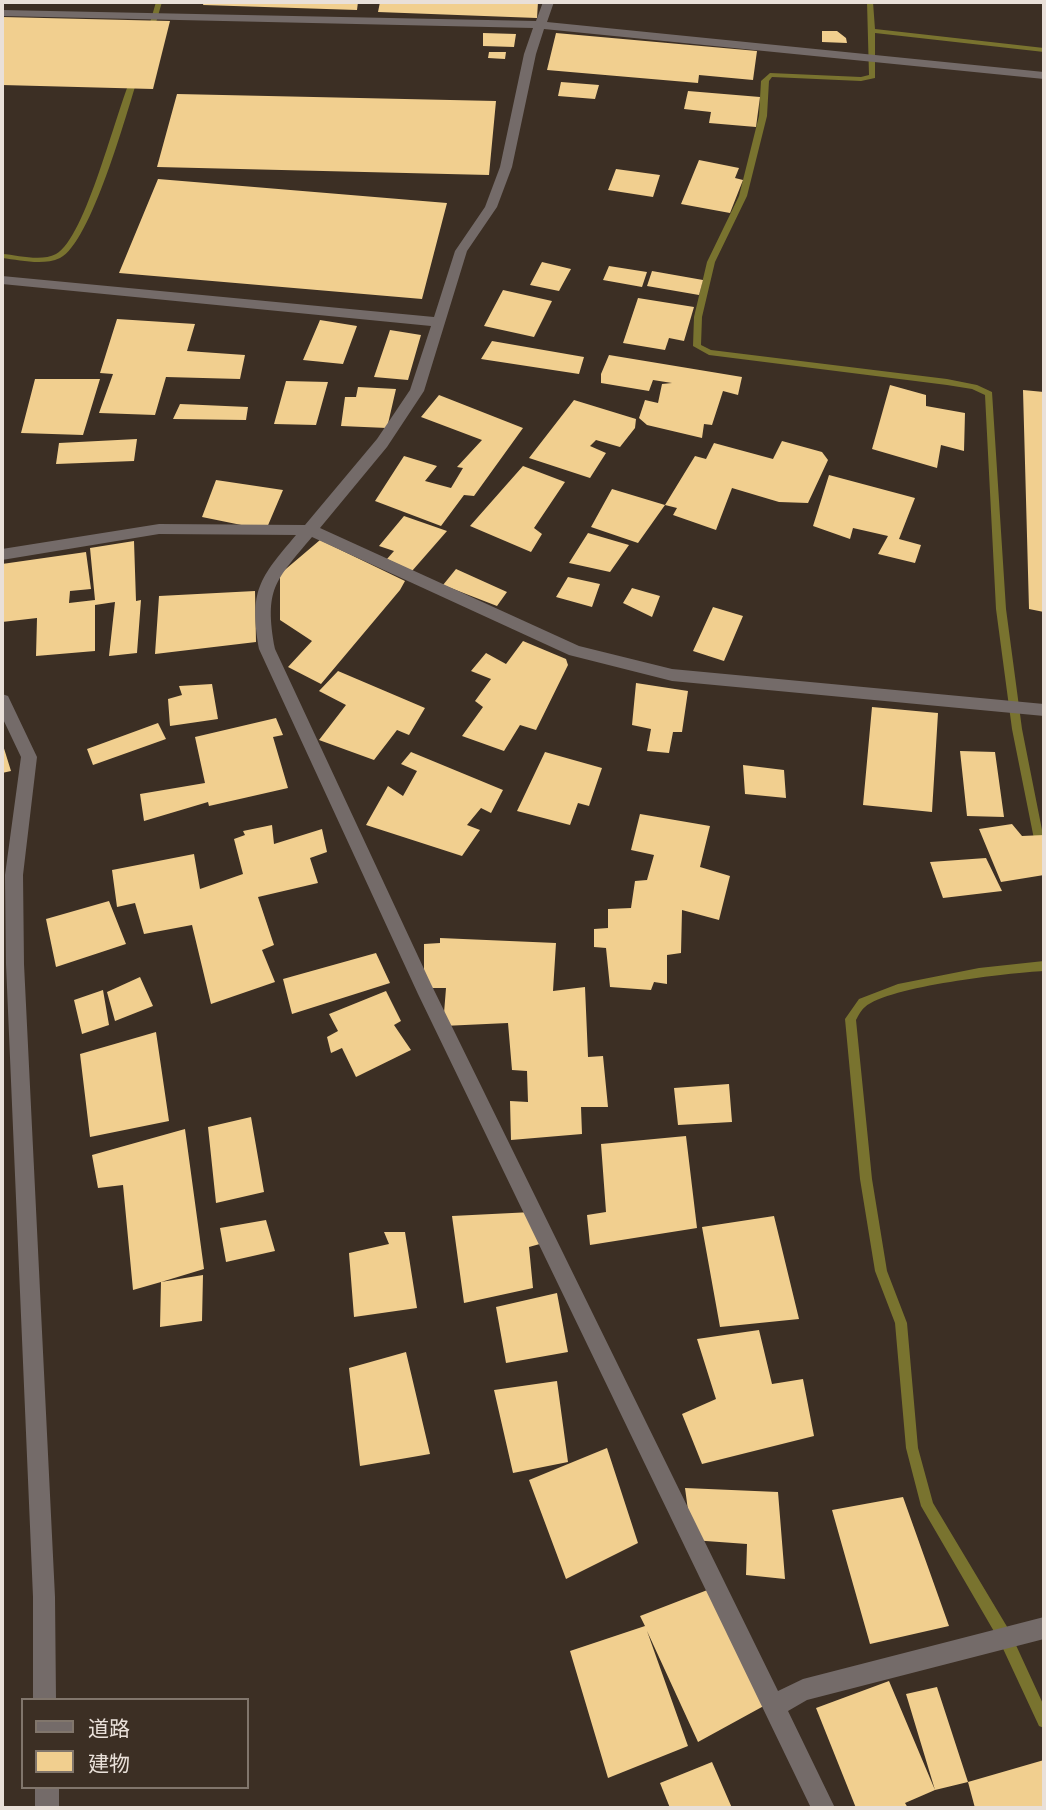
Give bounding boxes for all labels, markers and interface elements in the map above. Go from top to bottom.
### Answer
legend [21,1698,248,1789]
text: 道路 [88,1715,130,1742]
text: 建物 [88,1750,130,1777]

